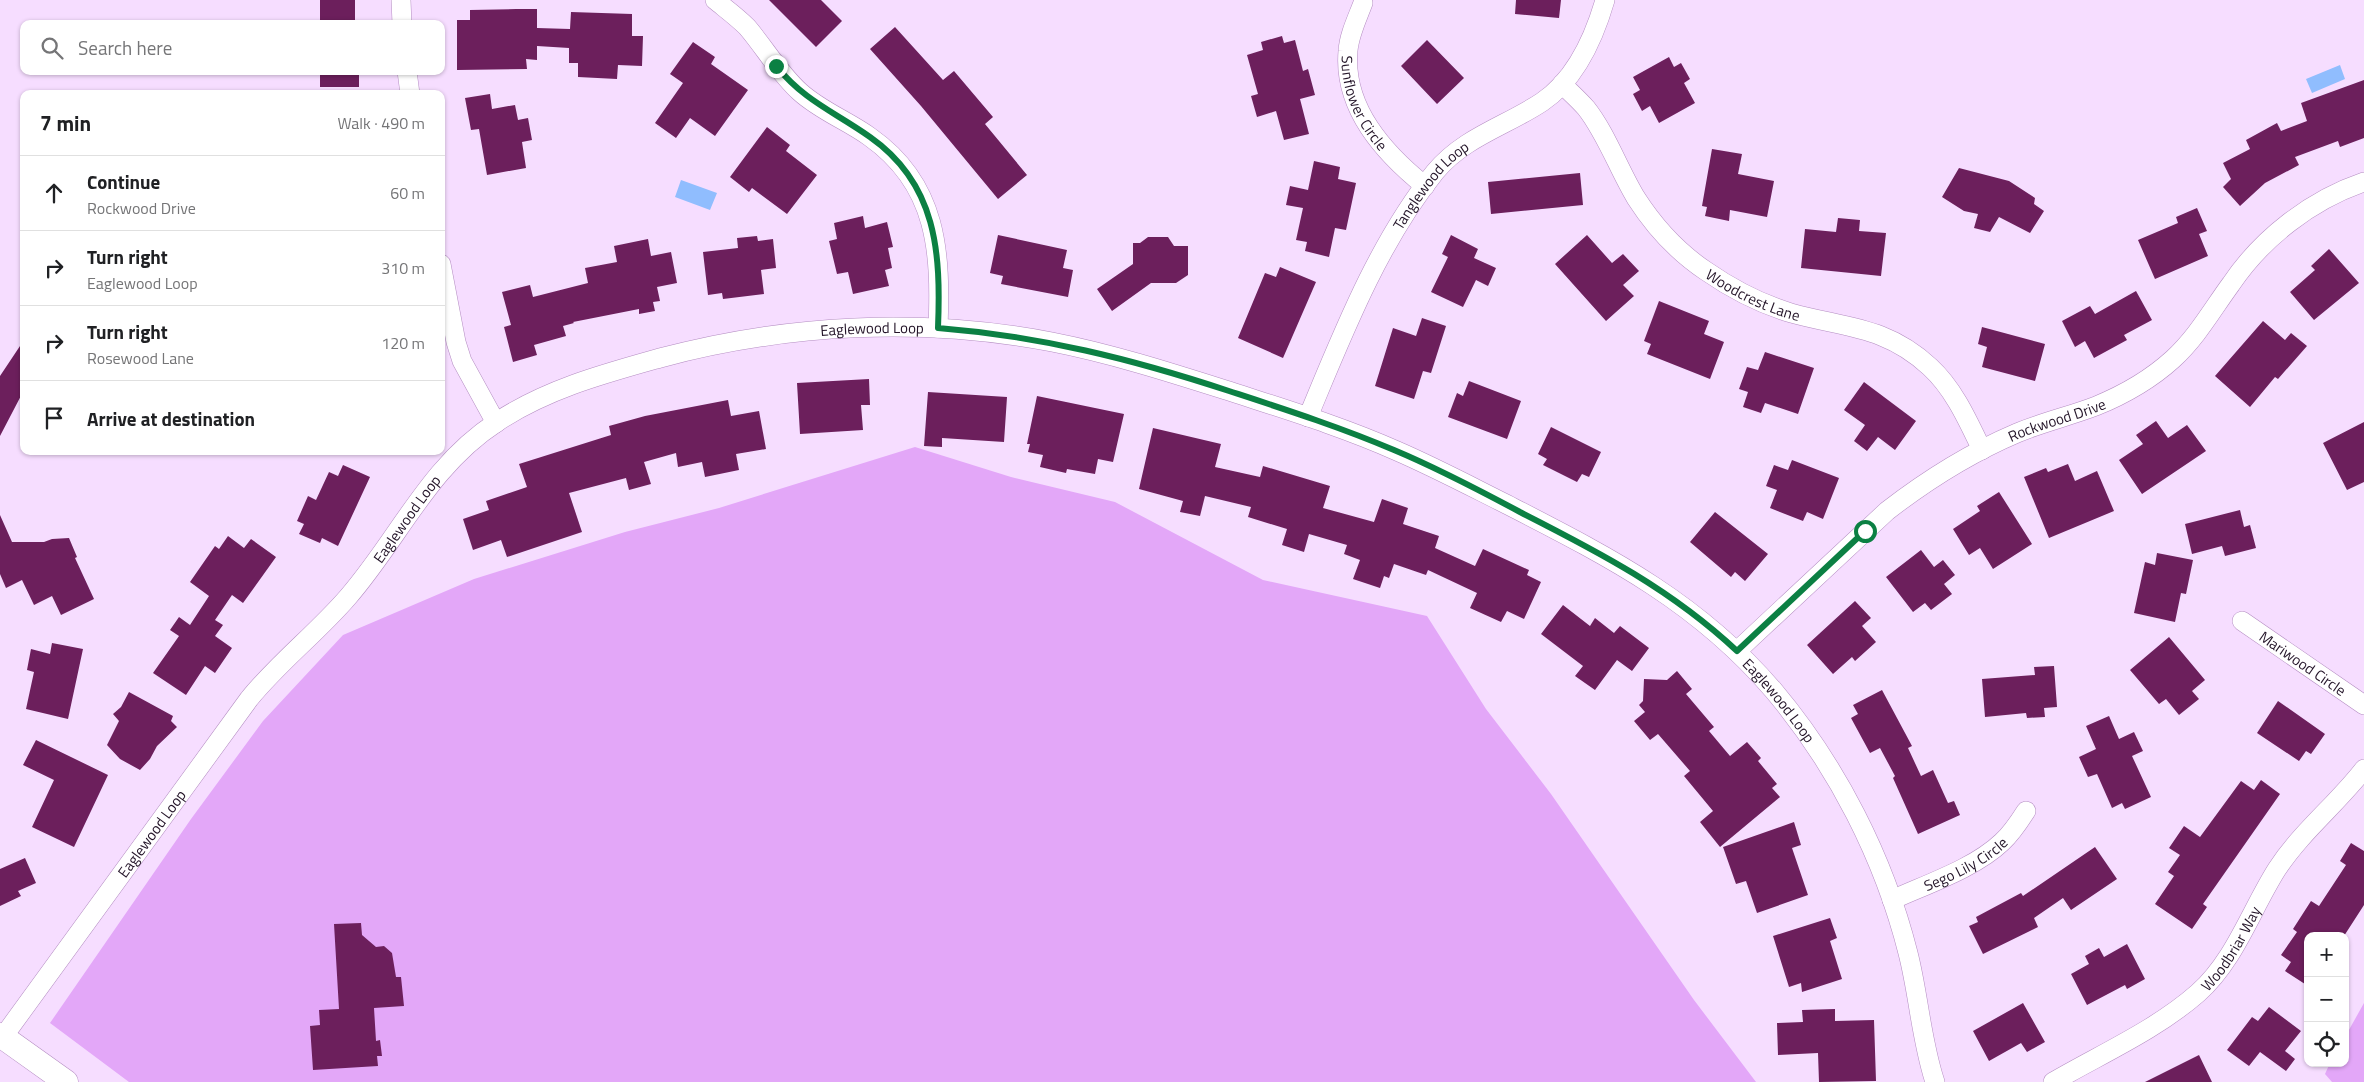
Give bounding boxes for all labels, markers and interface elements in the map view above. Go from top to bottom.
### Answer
search box [20,20,445,75]
text: Search here [78,33,172,62]
icon: search [38,34,66,62]
route end [765,55,788,78]
street label: Sunflower Circle [1336,55,1394,155]
text: 7 min [40,107,91,139]
text: Walk · 490 m [337,111,425,135]
street label: Tanglewood Loop [1387,135,1473,234]
text: Continue [87,167,160,196]
icon: ahead [40,179,68,207]
text: 60 m [390,181,425,205]
text: Rockwood Drive [87,196,196,220]
text: Turn right [87,242,168,271]
icon: right [40,254,68,282]
text: 310 m [381,256,425,280]
street label: Woodcrest Lane [1701,263,1803,326]
text: Eaglewood Loop [87,271,198,295]
street label: Eaglewood Loop [819,316,924,342]
text: Turn right [87,317,168,346]
icon: right [40,329,68,357]
text: 120 m [381,331,425,355]
text: Rosewood Lane [87,346,194,370]
street label: Rockwood Drive [2004,392,2109,447]
icon: arrive [40,404,68,432]
text: Arrive at destination [87,404,255,433]
street label: Eaglewood Loop [367,469,446,568]
route start [1854,520,1877,543]
street label: Mariwood Circle [2255,625,2351,701]
street label: Eaglewood Loop [1738,652,1821,747]
street label: Eaglewood Loop [111,784,191,882]
street label: Sego Lily Circle [1920,831,2013,897]
street label: Woodbriar Way [2195,902,2266,996]
map controls [2304,932,2349,1067]
button: + [2304,932,2349,977]
button: − [2304,977,2349,1022]
button: locate [2304,1022,2349,1067]

